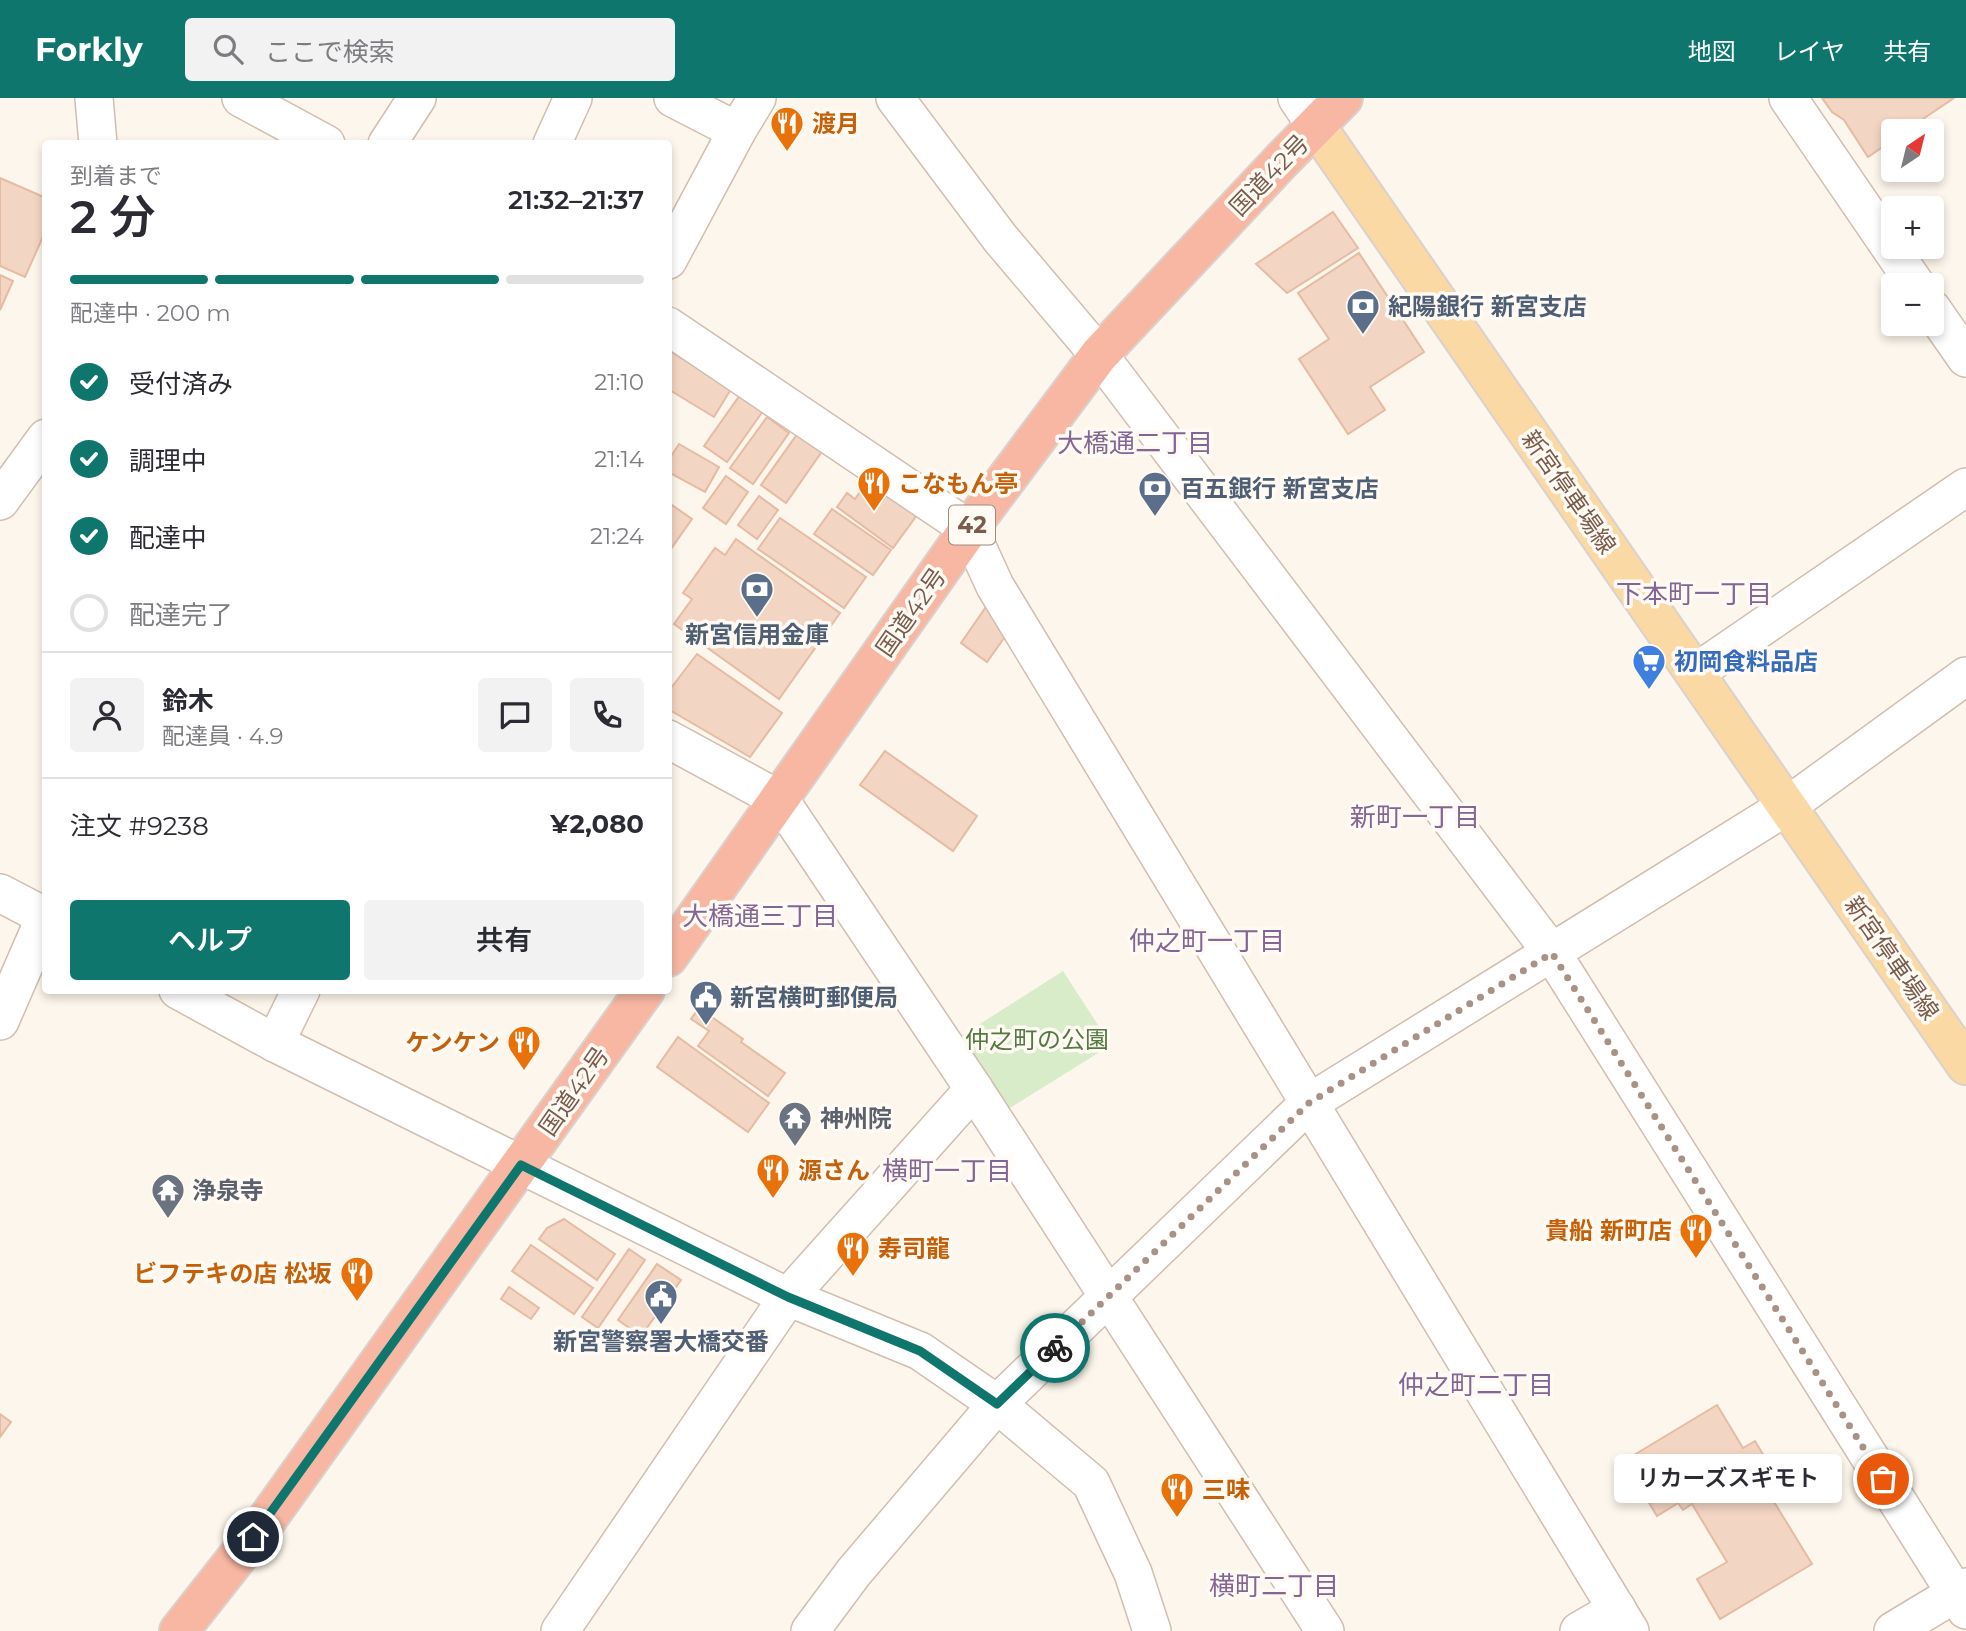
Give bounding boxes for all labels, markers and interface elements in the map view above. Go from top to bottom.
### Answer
search box [185,18,675,81]
text: Forkly [35,29,143,69]
icon: search [209,30,247,68]
text: ここで検索 [265,36,395,68]
text: 地図 [1688,37,1736,66]
text: レイヤ [1774,37,1845,66]
text: 共有 [1883,37,1931,66]
restaurant icon: 渡月 [768,104,806,153]
place label: 渡月 [812,109,860,138]
north arrow [1881,119,1944,182]
map controls [1881,119,1944,336]
street label: 国道42号 [1223,128,1315,222]
text: 到着まで [70,162,162,190]
text: 21:32–21:37 [508,184,644,216]
text: 2 分 [70,188,155,245]
button: + [1881,196,1944,259]
button: − [1881,273,1944,336]
bank icon: 紀陽銀行 新宮支店 [1344,287,1382,336]
place label: 紀陽銀行 新宮支店 [1388,292,1587,321]
text: 配達中 · 200 m [70,299,231,327]
icon: check [70,363,108,401]
text: 受付済み [129,368,233,400]
text: 21:10 [594,368,644,396]
street label: 新宮停車場線 [1516,425,1622,559]
district label: 大橋通二丁目 [1057,427,1213,459]
icon: check [70,440,108,478]
text: 調理中 [129,445,207,477]
text: 21:14 [594,445,644,473]
restaurant icon: こなもん亭 [855,464,893,513]
place label: こなもん亭 [898,469,1018,498]
bank icon: 百五銀行 新宮支店 [1136,469,1174,518]
place label: 百五銀行 新宮支店 [1180,474,1379,503]
road number: 42 [949,506,995,544]
icon: check [70,517,108,555]
text: 配達中 [129,522,207,554]
text: 21:24 [590,522,644,550]
street label: 国道42号 [870,562,952,662]
bank icon: 新宮信用金庫 [738,570,776,619]
district label: 下本町一丁目 [1616,578,1772,610]
text: 配達完了 [129,599,233,631]
place label: 新宮信用金庫 [685,620,829,649]
supermarket icon: 初岡食料品店 [1630,642,1668,691]
place label: 初岡食料品店 [1674,647,1818,676]
button: person [70,678,144,752]
button: chat [478,678,552,752]
button: phone [570,678,644,752]
text: 鈴木 [162,685,214,717]
text: 配達員 · 4.9 [162,722,283,750]
district label: 新町一丁目 [1350,801,1480,833]
text: ¥2,080 [550,808,644,840]
text: 注文 #9238 [70,810,209,842]
street label: 新宮停車場線 [1839,891,1945,1025]
button: ヘルプ [70,900,350,980]
button: 共有 [364,900,644,980]
district label: 大橋通三丁目 [682,900,838,932]
district label: 仲之町一丁目 [1129,925,1285,957]
public building icon: 新宮横町郵便局 [687,978,725,1027]
place label: 新宮横町郵便局 [730,983,898,1012]
restaurant icon: ケンケン [505,1023,543,1072]
park label: 仲之町の公園 [965,1025,1109,1054]
place label: ケンケン [405,1028,500,1057]
street label: 国道42号 [533,1041,615,1141]
temple icon: 神州院 [776,1099,814,1148]
place label: 神州院 [820,1104,892,1133]
restaurant icon: 源さん [754,1151,792,1200]
district label: 横町一丁目 [882,1155,1012,1187]
place label: 源さん [798,1156,870,1185]
temple icon: 浄泉寺 [149,1171,187,1220]
place label: 浄泉寺 [192,1176,264,1205]
restaurant icon: 貴船 新町店 [1677,1211,1715,1260]
place label: 貴船 新町店 [1545,1216,1672,1245]
restaurant icon: 寿司龍 [834,1229,872,1278]
place label: 寿司龍 [878,1234,950,1263]
restaurant icon: ビフテキの店 松坂 [338,1254,376,1303]
place label: ビフテキの店 松坂 [133,1259,332,1288]
public building icon: 新宮警察署大橋交番 [642,1277,680,1326]
courier [1020,1313,1090,1383]
place label: 新宮警察署大橋交番 [553,1327,769,1356]
icon: bike [1036,1329,1074,1367]
district label: 仲之町二丁目 [1398,1369,1554,1401]
pin [1853,1449,1913,1509]
callout: リカーズスギモト [1614,1454,1841,1504]
icon: bag [1864,1460,1902,1498]
text: リカーズスギモト [1637,1464,1819,1492]
restaurant icon: 三味 [1158,1470,1196,1519]
place label: 三味 [1202,1475,1250,1504]
pin [223,1507,283,1567]
icon: home [234,1518,272,1556]
district label: 横町二丁目 [1209,1570,1339,1602]

